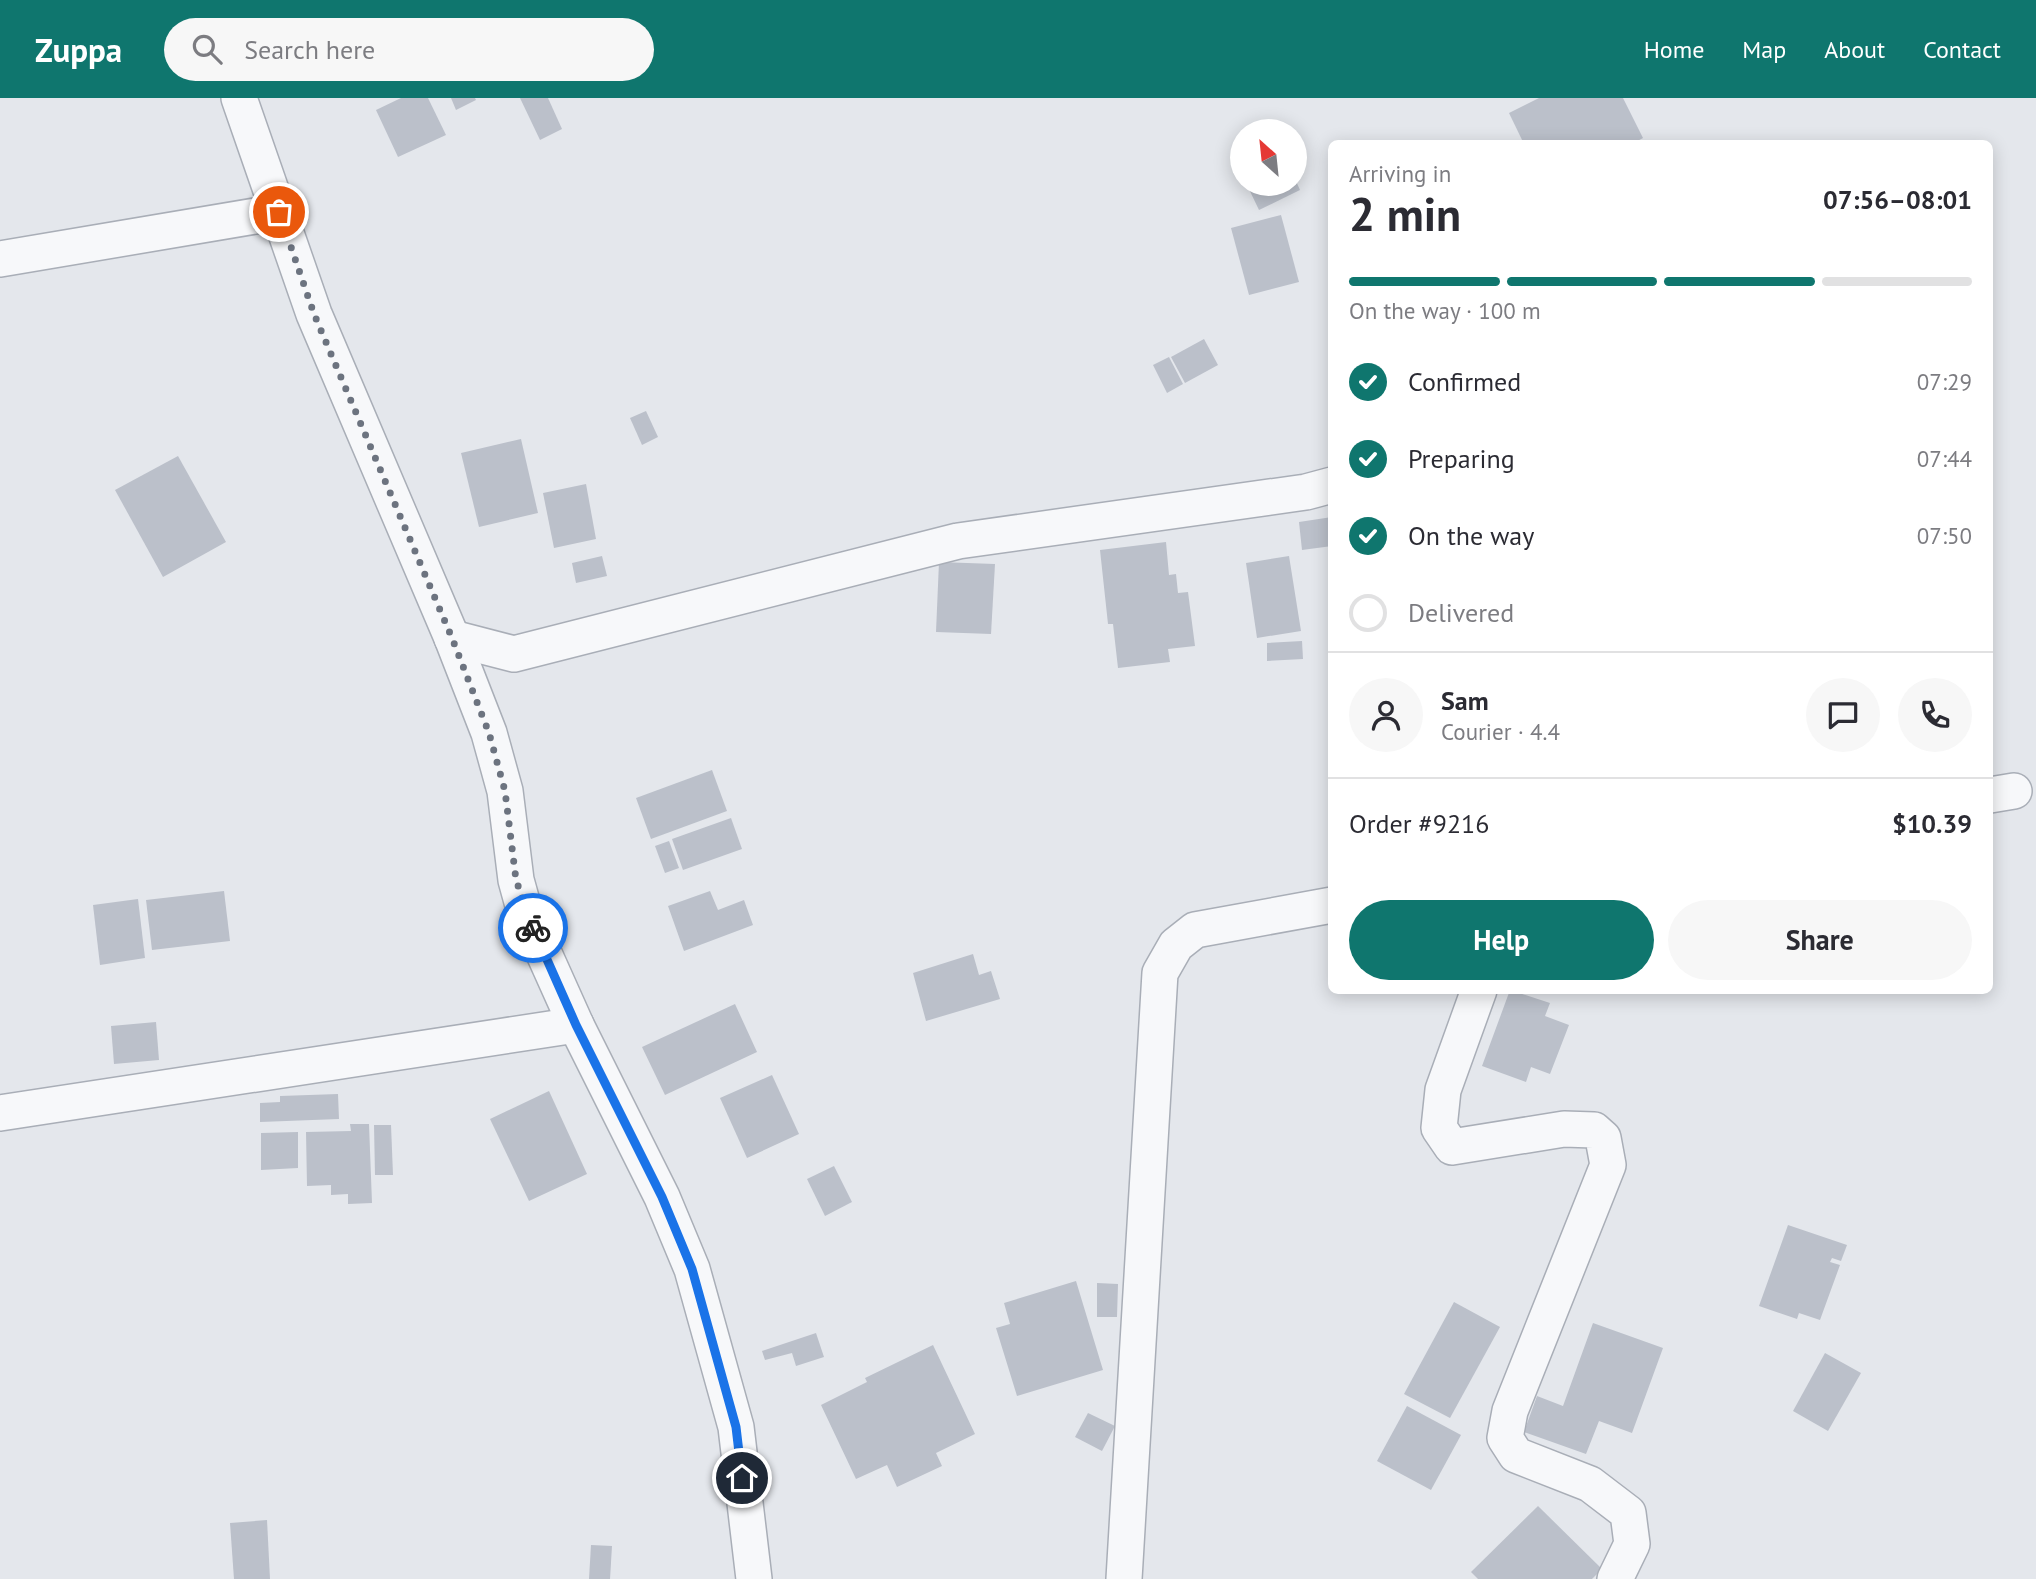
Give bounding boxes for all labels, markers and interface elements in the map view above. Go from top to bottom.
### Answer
search box [164,18,654,81]
text: Zuppa [35,28,122,71]
icon: search [188,30,226,68]
text: Search here [244,33,375,66]
text: Home [1644,34,1704,65]
text: Map [1742,34,1786,65]
text: About [1824,34,1885,65]
text: Contact [1923,34,2001,65]
north arrow [1230,119,1307,196]
map controls [1230,119,1307,196]
text: Arriving in [1349,159,1451,188]
pin [249,182,309,242]
text: 07:56–08:01 [1823,183,1972,216]
text: 2 min [1349,184,1461,244]
icon: bag [260,193,298,231]
text: On the way · 100 m [1349,296,1541,325]
icon: check [1349,363,1387,401]
text: Confirmed [1408,365,1521,398]
text: 07:29 [1917,367,1972,396]
icon: check [1349,440,1387,478]
text: Preparing [1408,442,1515,475]
text: 07:44 [1917,444,1972,473]
icon: check [1349,517,1387,555]
text: On the way [1408,519,1534,552]
text: 07:50 [1917,521,1972,550]
text: Delivered [1408,596,1514,629]
button: person [1349,678,1423,752]
button: chat [1806,678,1880,752]
button: phone [1898,678,1972,752]
text: Sam [1441,684,1489,717]
text: Courier · 4.4 [1441,717,1560,746]
text: Order #9216 [1349,807,1489,840]
text: $10.39 [1892,807,1972,840]
courier [498,893,568,963]
button: Help [1349,900,1654,980]
button: Share [1668,900,1972,980]
icon: bike [514,909,552,947]
pin [712,1448,772,1508]
icon: home [723,1459,761,1497]

